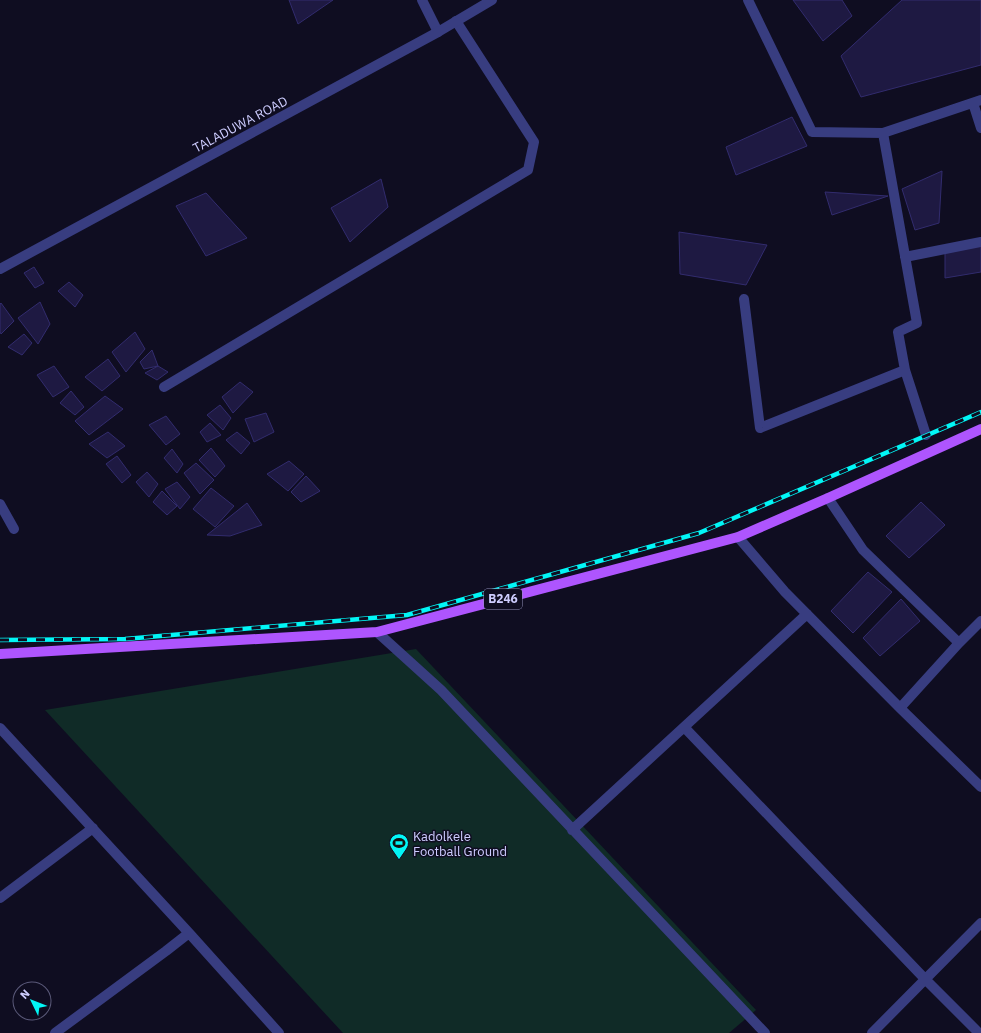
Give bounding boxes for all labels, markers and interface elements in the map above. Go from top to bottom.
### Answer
street label: TALADUWA ROAD [190,92,290,157]
road number: B246 [484,589,522,609]
place label: Kadolkele Football Ground [413,828,507,860]
sports icon: Kadolkele Football Ground [388,832,410,860]
north arrow [12,981,52,1021]
text: N [17,986,33,1002]

